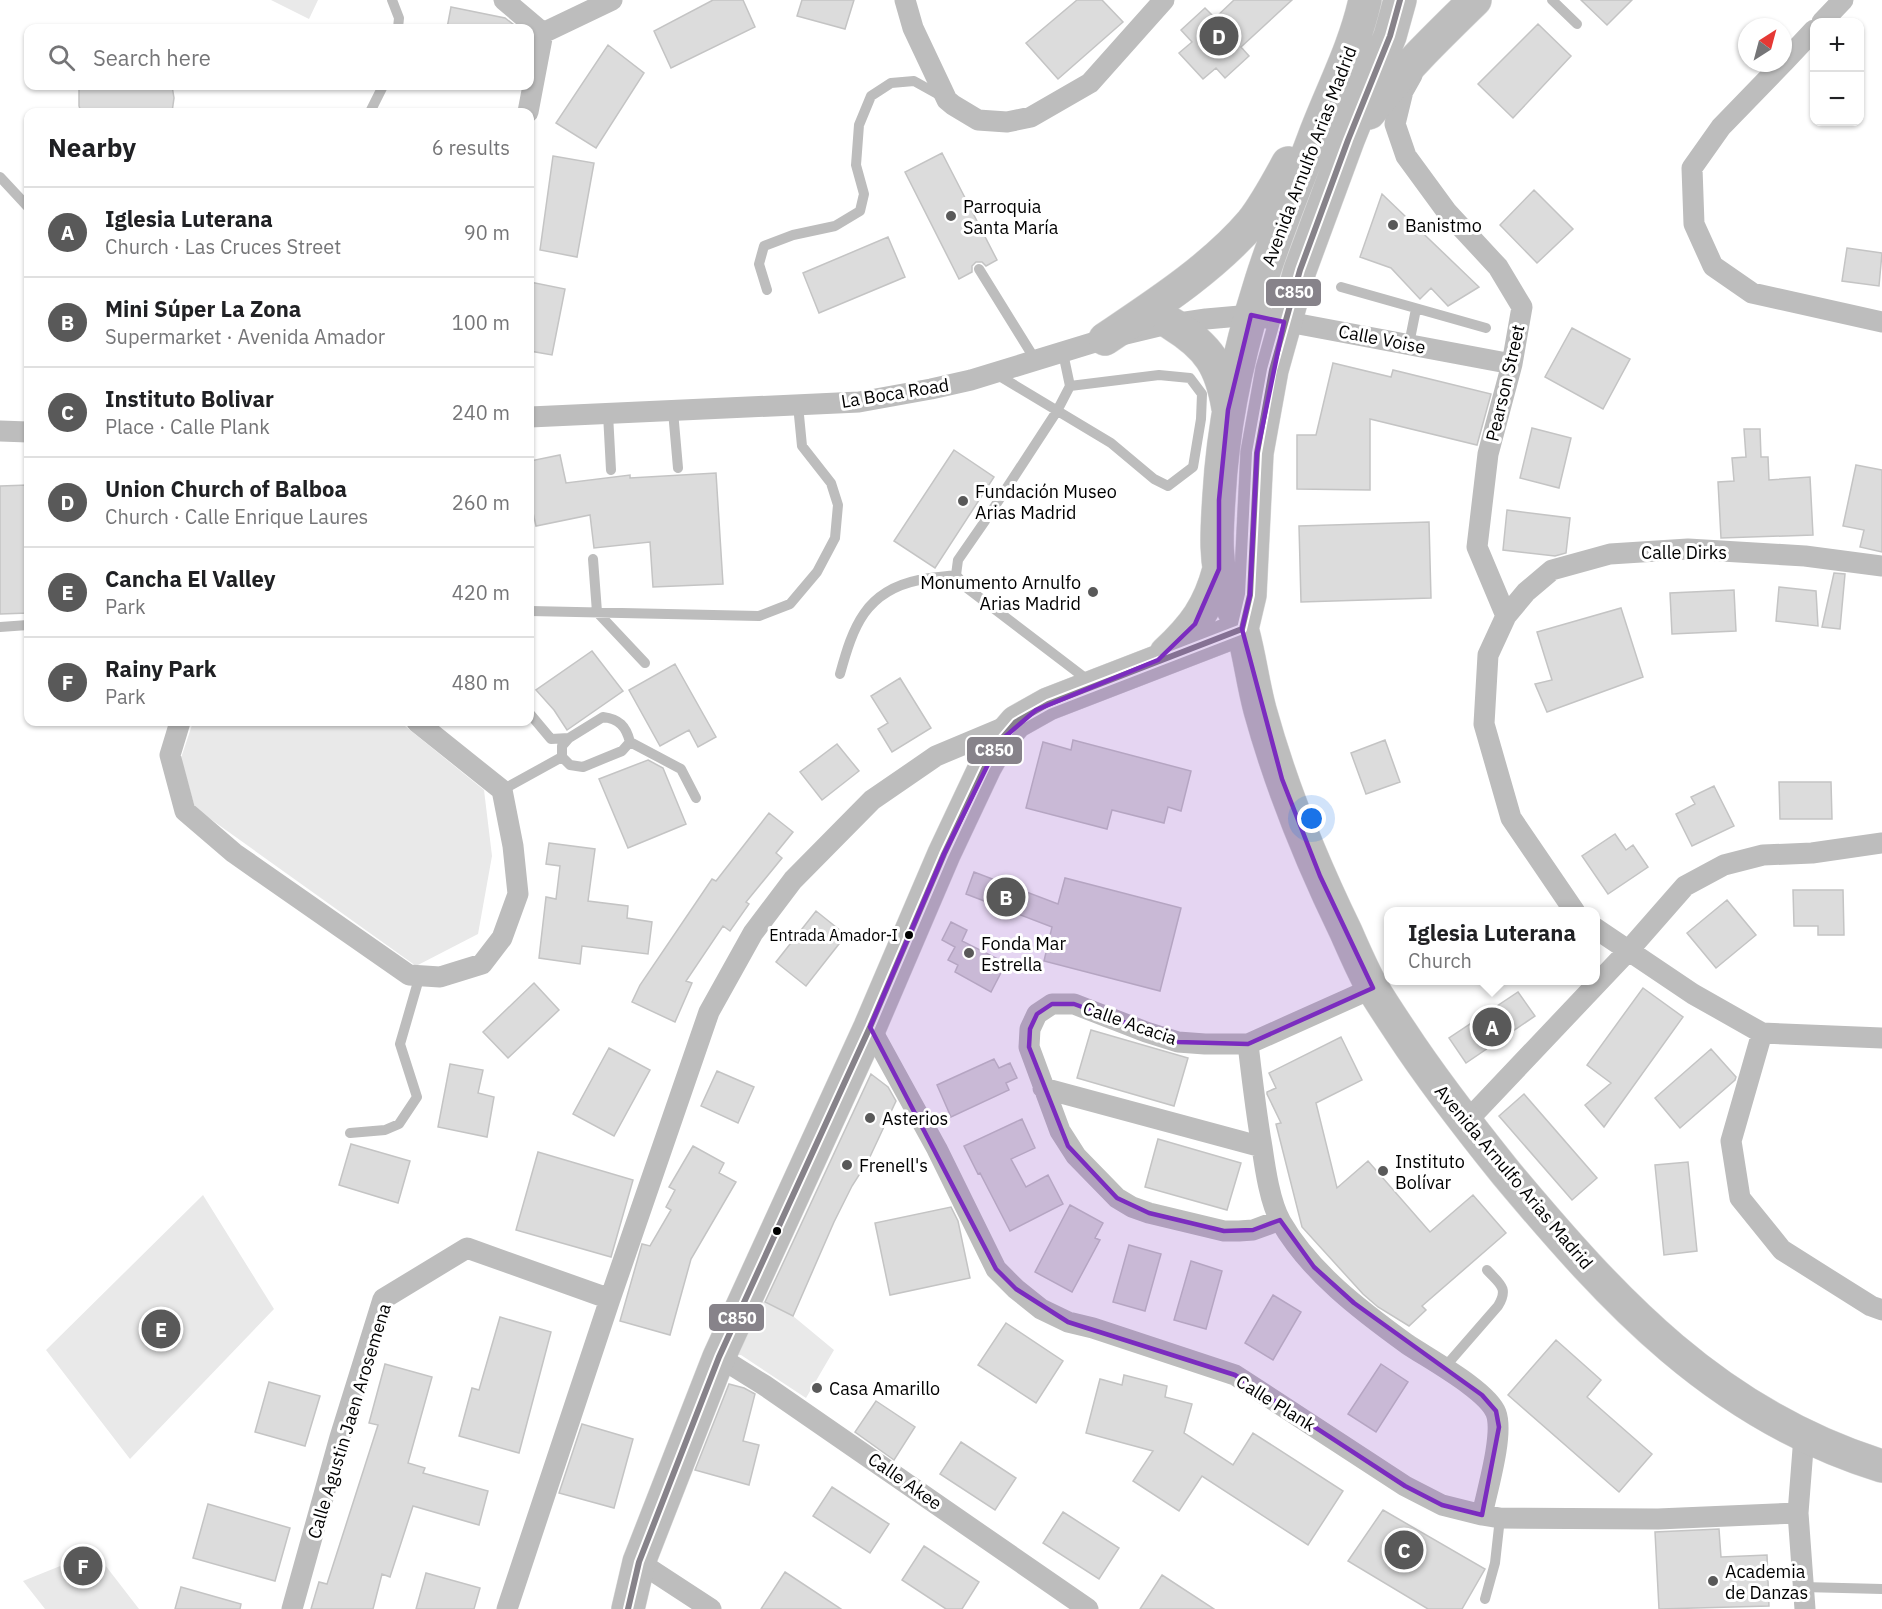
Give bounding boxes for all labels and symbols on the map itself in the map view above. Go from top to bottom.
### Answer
pin: D [1200,14,1238,58]
north arrow [1738,18,1792,72]
street label: Avenida Arnulfo Arias Madrid [1256,43,1362,269]
place label: Parroquia Santa María [963,195,1059,239]
marker: Parroquia Santa María [944,209,958,223]
place label: Banistmo [1405,214,1482,237]
marker: Banistmo [1386,218,1400,232]
line badge: C850 [1265,278,1322,307]
text: C850 [1274,282,1314,302]
street label: Calle Voise [1336,319,1428,359]
street label: Pearson Street [1480,322,1530,444]
street label: La Boca Road [839,373,951,413]
place label: Fundación Museo Arias Madrid [975,480,1117,524]
marker: Fundación Museo Arias Madrid [956,494,970,508]
street label: Calle Dirks [1641,541,1727,564]
place label: Monumento Arnulfo Arias Madrid [920,571,1081,615]
marker: Monumento Arnulfo Arias Madrid [1086,585,1100,599]
line badge: C850 [966,736,1023,765]
text: C850 [974,740,1014,760]
your location [1297,804,1326,833]
pin: B [986,874,1026,920]
place label: Entrada Amador-I [769,925,898,945]
marker: Entrada Amador-I [903,929,915,941]
place label: Fonda Mar Estrella [981,932,1066,976]
marker: Fonda Mar Estrella [962,946,976,960]
street label: Calle Acacia [1080,996,1180,1050]
pin: A [1472,1004,1512,1050]
street label: Avenida Arnulfo Arias Madrid [1430,1080,1598,1274]
place label: Asterios [882,1107,948,1130]
marker: Asterios [863,1111,877,1125]
place label: Instituto Bolívar [1395,1150,1465,1194]
place label: Frenell's [859,1154,928,1177]
marker: Frenell's [840,1158,854,1172]
marker: Instituto Bolívar [1376,1164,1390,1178]
unlabelled marker [771,1225,783,1237]
street label: Calle Agustin Jaen Arosemena [302,1300,396,1542]
line badge: C850 [708,1303,765,1332]
pin: E [142,1306,180,1352]
text: C850 [717,1308,757,1328]
street label: Calle Plank [1232,1369,1321,1437]
place label: Casa Amarillo [829,1377,940,1400]
marker: Casa Amarillo [810,1381,824,1395]
street label: Calle Akee [864,1447,947,1515]
pin: C [1384,1528,1424,1572]
pin: F [64,1544,103,1588]
place label: Academia de Danzas [1725,1560,1808,1604]
marker: Academia de Danzas [1706,1574,1720,1588]

